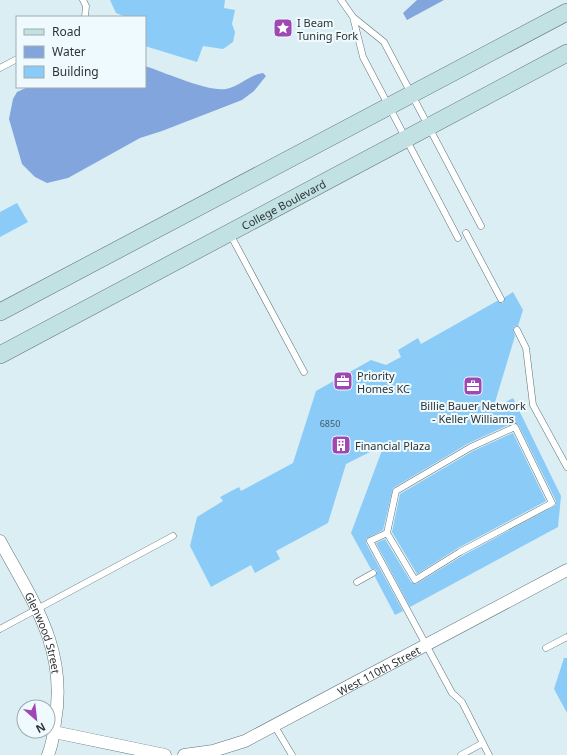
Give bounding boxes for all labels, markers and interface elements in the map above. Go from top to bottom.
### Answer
place label: I Beam Tuning Fork [297,15,358,43]
legend [16,16,146,88]
place icon: I Beam Tuning Fork [272,17,294,39]
text: Road [52,23,81,40]
text: Water [52,43,86,60]
text: Building [52,63,99,80]
street label: College Boulevard [238,175,328,233]
place label: Priority Homes KC [357,368,410,396]
office icon: Priority Homes KC [332,370,354,392]
office icon: Billie Bauer Network - Keller Williams [462,375,484,397]
place label: Billie Bauer Network - Keller Williams [420,398,526,426]
house number: 6850 [320,417,340,430]
building icon: Financial Plaza [330,434,352,456]
place label: Financial Plaza [355,438,430,453]
street label: Glenwood Street [22,589,64,674]
street label: West 110th Street [335,642,423,698]
north arrow [16,699,56,739]
text: N [33,720,48,737]

